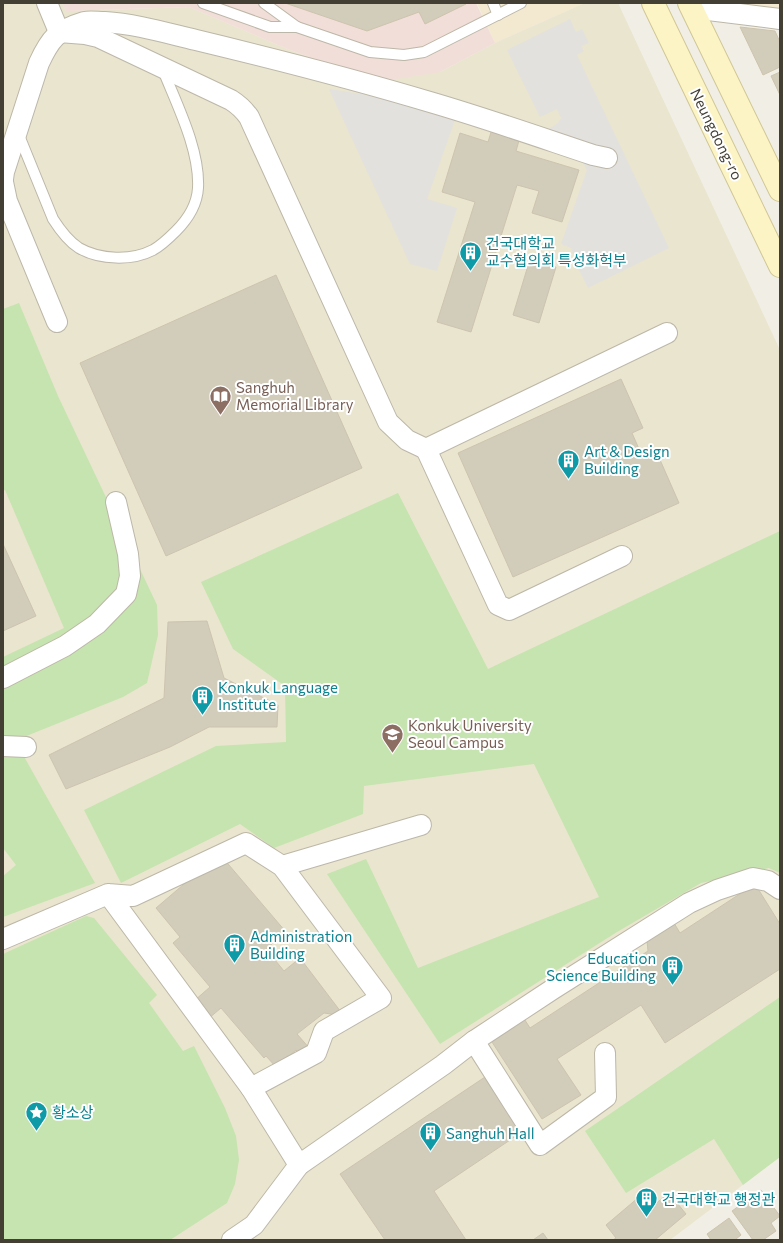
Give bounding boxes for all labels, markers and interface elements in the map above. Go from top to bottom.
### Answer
street label: Neungdong-ro [687,85,747,183]
place label: 건국대학교 교수협의회 특성화헉부 [486,234,627,269]
building icon: 건국대학교 교수협의회 특성화헉부 [458,239,484,272]
place label: Sanghuh Memorial Library [236,378,354,413]
library icon: Sanghuh Memorial Library [208,383,234,416]
place label: Art & Design Building [584,442,670,477]
building icon: Art & Design Building [556,447,582,480]
place label: Konkuk Language Institute [218,678,338,713]
building icon: Konkuk Language Institute [190,683,216,716]
place label: Konkuk University Seoul Campus [408,716,532,751]
school or university icon: Konkuk University Seoul Campus [379,721,405,754]
place label: Administration Building [250,927,352,962]
building icon: Administration Building [222,932,248,965]
place label: Education Science Building [546,949,656,984]
building icon: Education Science Building [659,954,685,987]
place icon: 황소상 [23,1099,49,1132]
place label: 황소상 [52,1103,94,1121]
building icon: Sanghuh Hall [418,1120,444,1153]
place label: Sanghuh Hall [446,1124,535,1142]
building icon: 건국대학교 행정관 [633,1186,659,1219]
place label: 건국대학교 행정관 [662,1190,775,1208]

